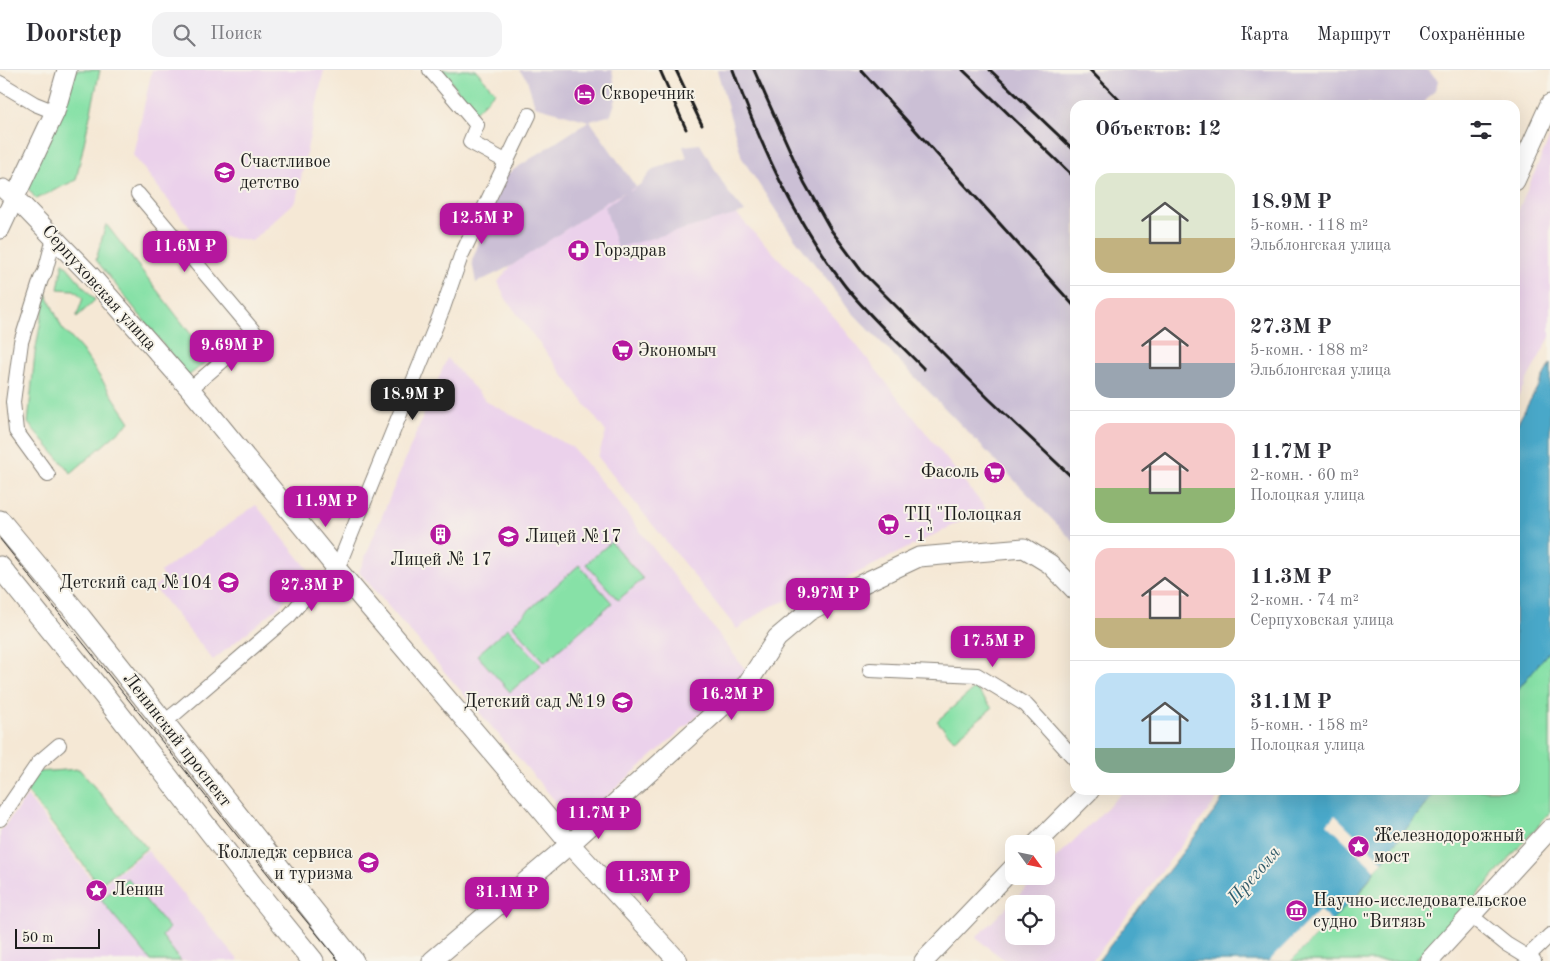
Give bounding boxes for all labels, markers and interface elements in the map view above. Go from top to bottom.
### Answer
search box [152,12,502,57]
icon: search [170,21,198,49]
text: Doorstep [25,23,122,47]
text: Поиск [210,25,262,44]
text: Карта [1240,26,1289,44]
text: Маршрут [1317,26,1391,44]
text: Сохранённые [1419,26,1525,44]
hotel icon: Скворечник [573,82,597,106]
place label: Скворечник [601,85,695,103]
icon: filters [1467,116,1495,144]
text: Объектов: 12 [1095,119,1221,140]
place label: Счастливое детство [240,153,331,192]
school or university icon: Счастливое детство [212,160,236,184]
text: 18.9M ₽ [1250,192,1332,213]
icon: home [1135,193,1195,253]
pin: 12.5M ₽ [436,202,528,245]
text: 12.5M ₽ [451,211,513,227]
text: 5-комн. · 118 m² [1250,218,1368,234]
street label: Серпуховская улица [38,222,160,354]
pin: 11.6M ₽ [139,230,231,273]
text: Эльблонгская улица [1250,238,1391,254]
text: 11.6M ₽ [154,239,216,255]
pharmacy icon: Горздрав [566,239,590,263]
place label: Горздрав [594,242,666,260]
text: 27.3M ₽ [1250,317,1332,338]
icon: home [1135,318,1195,378]
pin: 9.69M ₽ [186,330,278,372]
text: 9.69M ₽ [201,338,263,354]
supermarket icon: Экономыч [610,339,634,363]
place label: Экономыч [638,342,717,360]
text: 5-комн. · 188 m² [1250,343,1368,359]
text: Эльблонгская улица [1250,363,1391,379]
pin: 18.9M ₽ [367,378,459,421]
text: 18.9M ₽ [382,387,444,403]
text: 11.7M ₽ [1250,442,1332,463]
icon: home [1135,443,1195,503]
supermarket icon: Фасоль [983,460,1007,484]
place label: Фасоль [921,463,979,481]
text: 2-комн. · 60 m² [1250,468,1359,484]
pin: 11.9M ₽ [280,486,372,528]
text: Полоцкая улица [1250,488,1365,504]
text: 11.9M ₽ [295,494,357,510]
place label: ТЦ "Полоцкая - 1" [904,506,1022,545]
supermarket icon: ТЦ "Полоцкая - 1" [876,513,900,537]
building icon: Лицей № 17 [429,523,453,547]
school or university icon: Лицей №17 [497,525,521,549]
place label: Лицей №17 [525,528,622,546]
place label: Лицей № 17 [390,551,492,569]
text: 11.3M ₽ [1250,567,1332,588]
icon: home [1135,568,1195,628]
pin: 27.3M ₽ [266,570,358,612]
school or university icon: Детский сад №104 [216,571,240,595]
place label: Детский сад №104 [59,574,212,592]
text: 27.3M ₽ [281,578,343,594]
pin: 9.97M ₽ [782,578,874,620]
text: 9.97M ₽ [797,586,859,602]
text: 2-комн. · 74 m² [1250,593,1359,609]
text: Серпуховская улица [1250,613,1394,629]
pin: 17.5M ₽ [947,626,1039,668]
text: 17.5M ₽ [962,634,1024,650]
street label: Ленинский проспект [119,670,235,810]
pin: 16.2M ₽ [686,678,778,721]
text: 16.2M ₽ [701,687,763,703]
school or university icon: Детский сад №19 [610,690,634,714]
text: 31.1M ₽ [1250,692,1332,713]
place label: Детский сад №19 [464,693,606,711]
icon: home [1135,693,1195,753]
text: 5-комн. · 158 m² [1250,718,1368,734]
text: Полоцкая улица [1250,738,1365,754]
pin: 11.7M ₽ [553,798,645,840]
text: 11.7M ₽ [568,806,630,822]
place label: Железнодорожный мост [1374,827,1524,866]
place icon: Железнодорожный мост [1346,834,1370,858]
north arrow [1005,835,1055,885]
map controls [1005,835,1055,945]
water label: Преголя [1224,843,1285,909]
place label: Колледж сервиса и туризма [217,844,353,883]
school or university icon: Колледж сервиса и туризма [357,851,381,875]
pin: 11.3M ₽ [602,860,694,903]
text: 11.3M ₽ [617,869,679,885]
pin: 31.1M ₽ [461,876,553,919]
place icon: Ленин [84,878,108,902]
place label: Ленин [112,881,164,899]
text: 31.1M ₽ [476,885,538,901]
place label: Научно-исследовательское судно "Витязь" [1313,892,1526,931]
button: locate [1005,895,1055,945]
museum icon: Научно-исследовательское судно "Витязь" [1285,899,1309,923]
scale bar [15,926,100,949]
text: 50 m [22,931,53,945]

